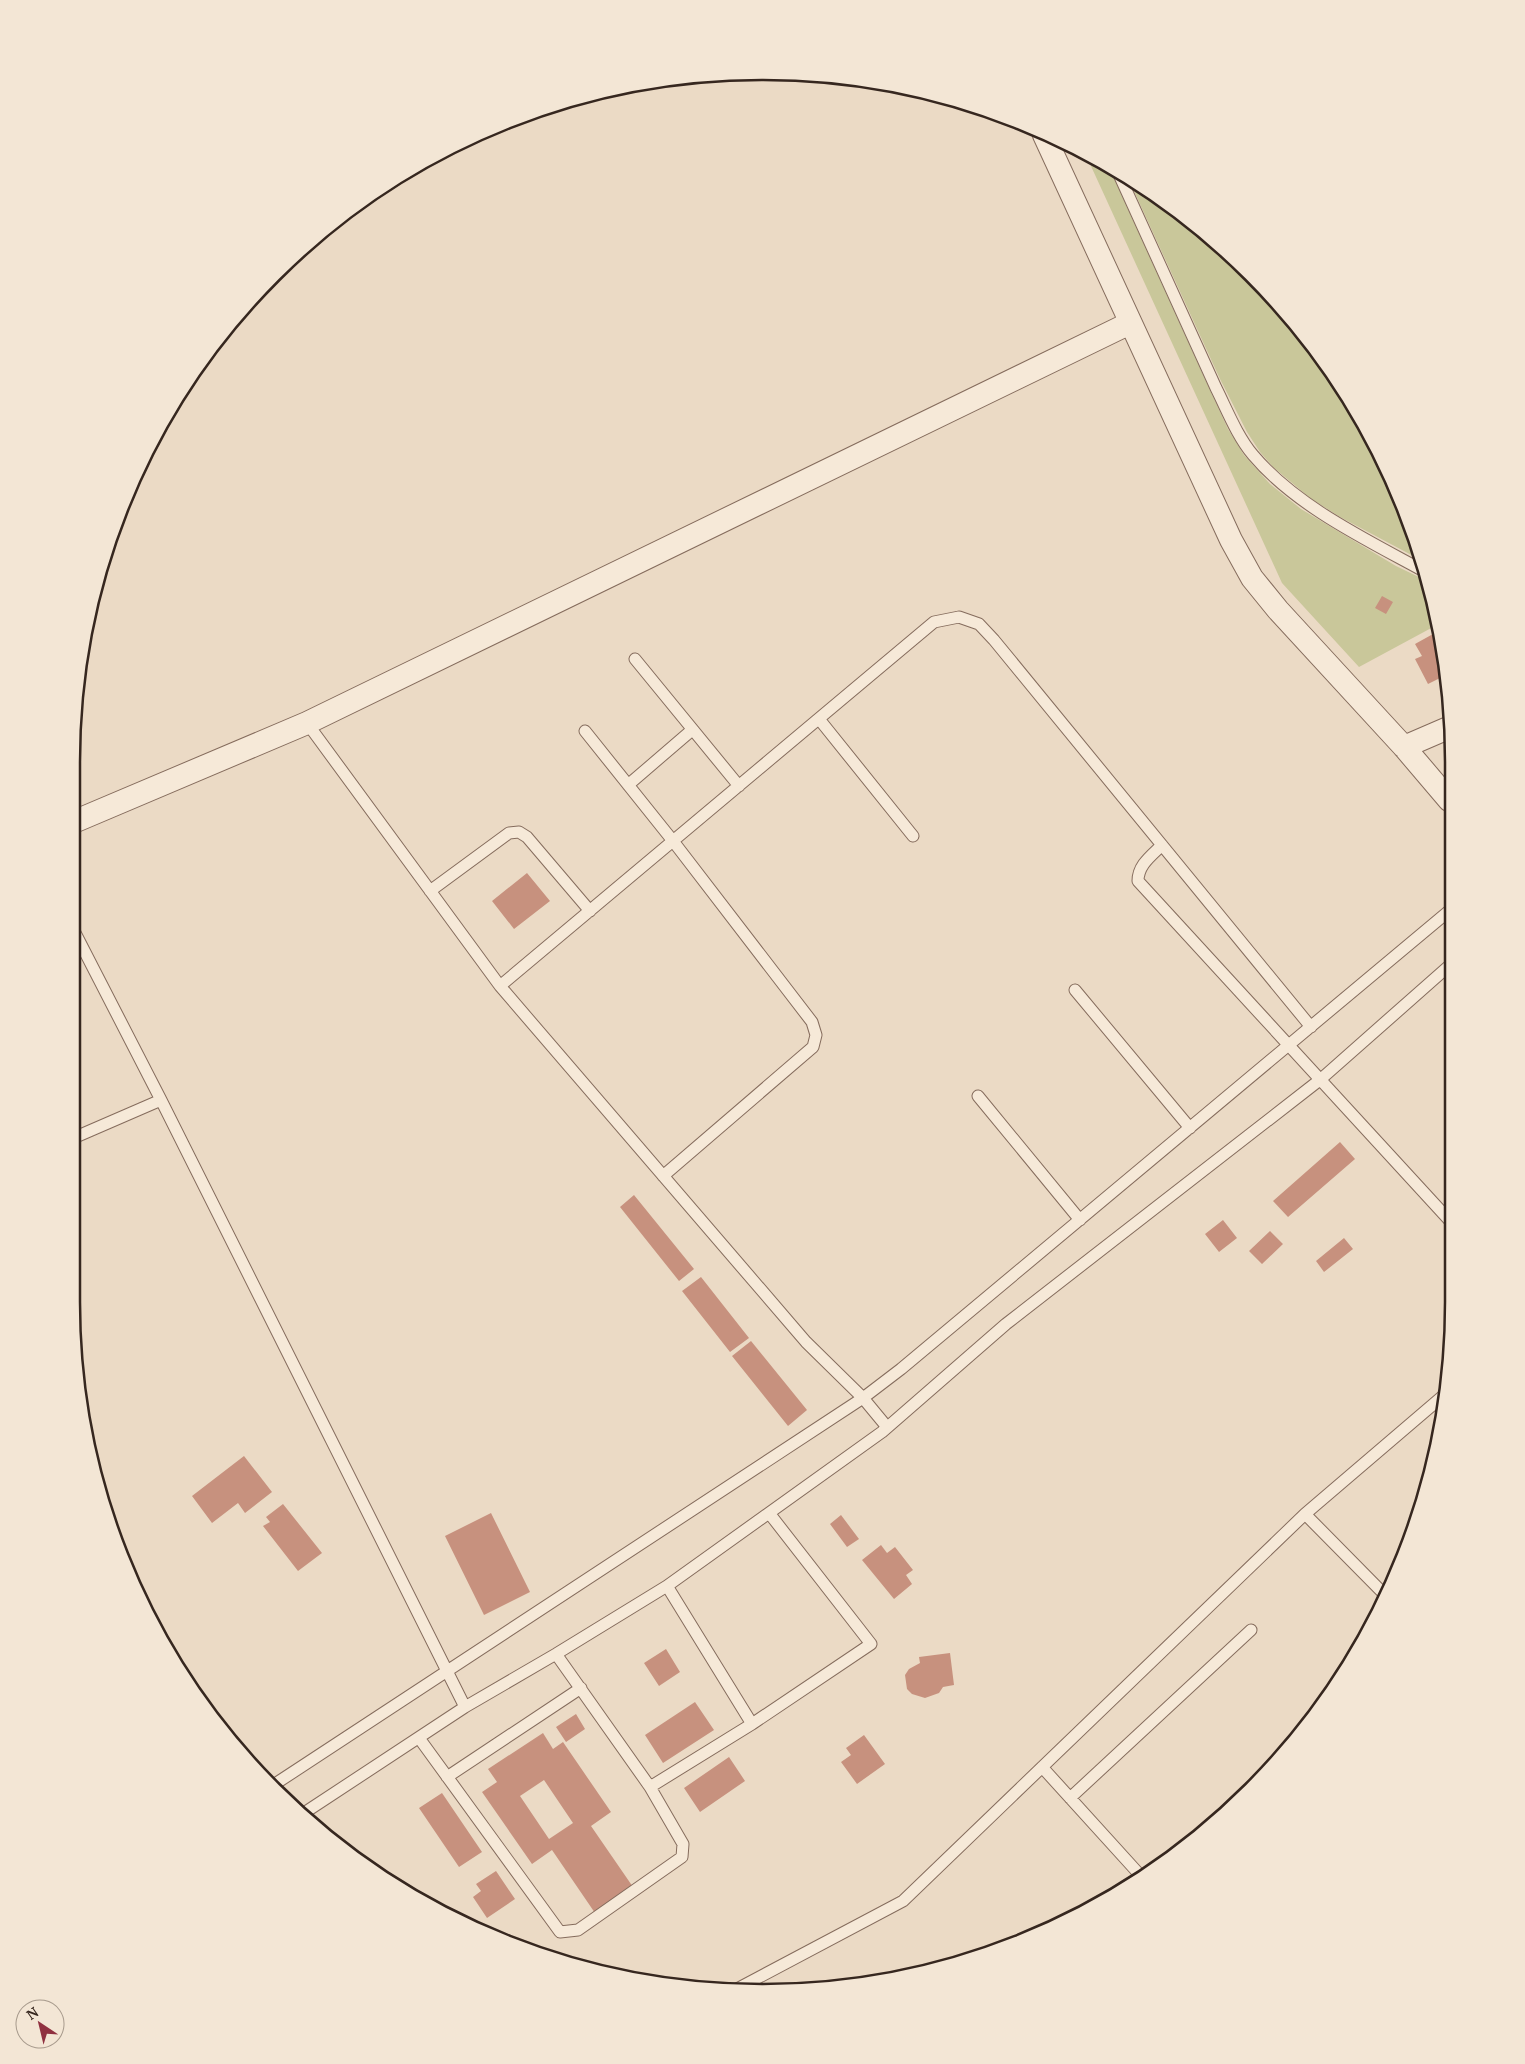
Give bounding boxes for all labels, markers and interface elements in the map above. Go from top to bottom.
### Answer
north arrow [15,1999,65,2049]
text: N [22,2002,42,2024]

